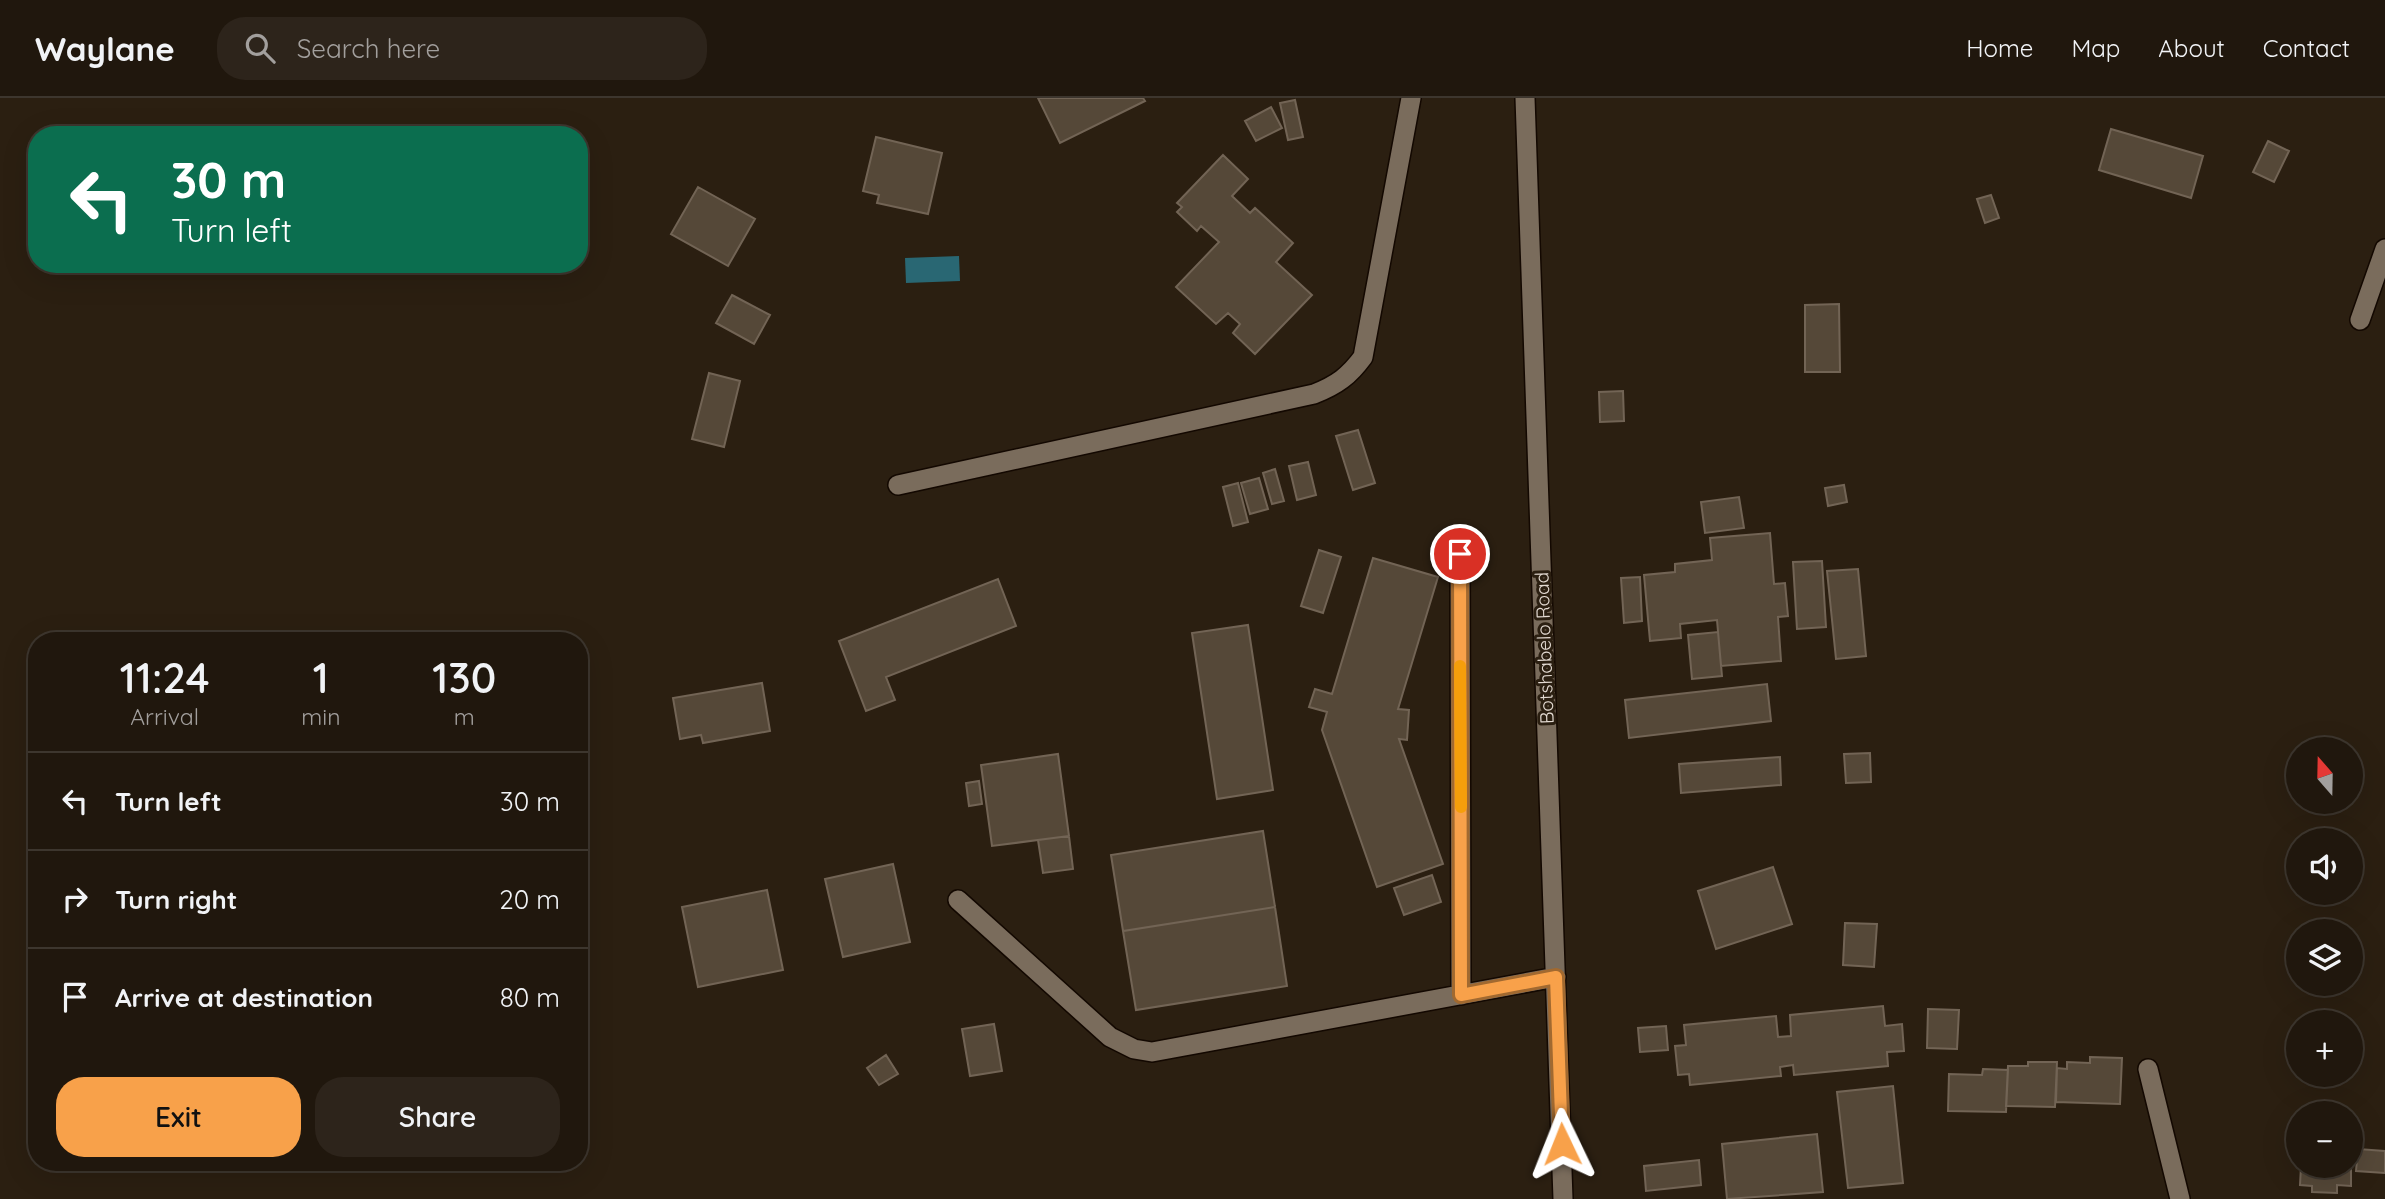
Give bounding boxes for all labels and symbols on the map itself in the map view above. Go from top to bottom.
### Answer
pin [1430,524,1490,584]
street label: Botshabelo Road [1529,572,1559,724]
north arrow [2286,737,2362,814]
position arrow [1525,1107,1599,1181]

